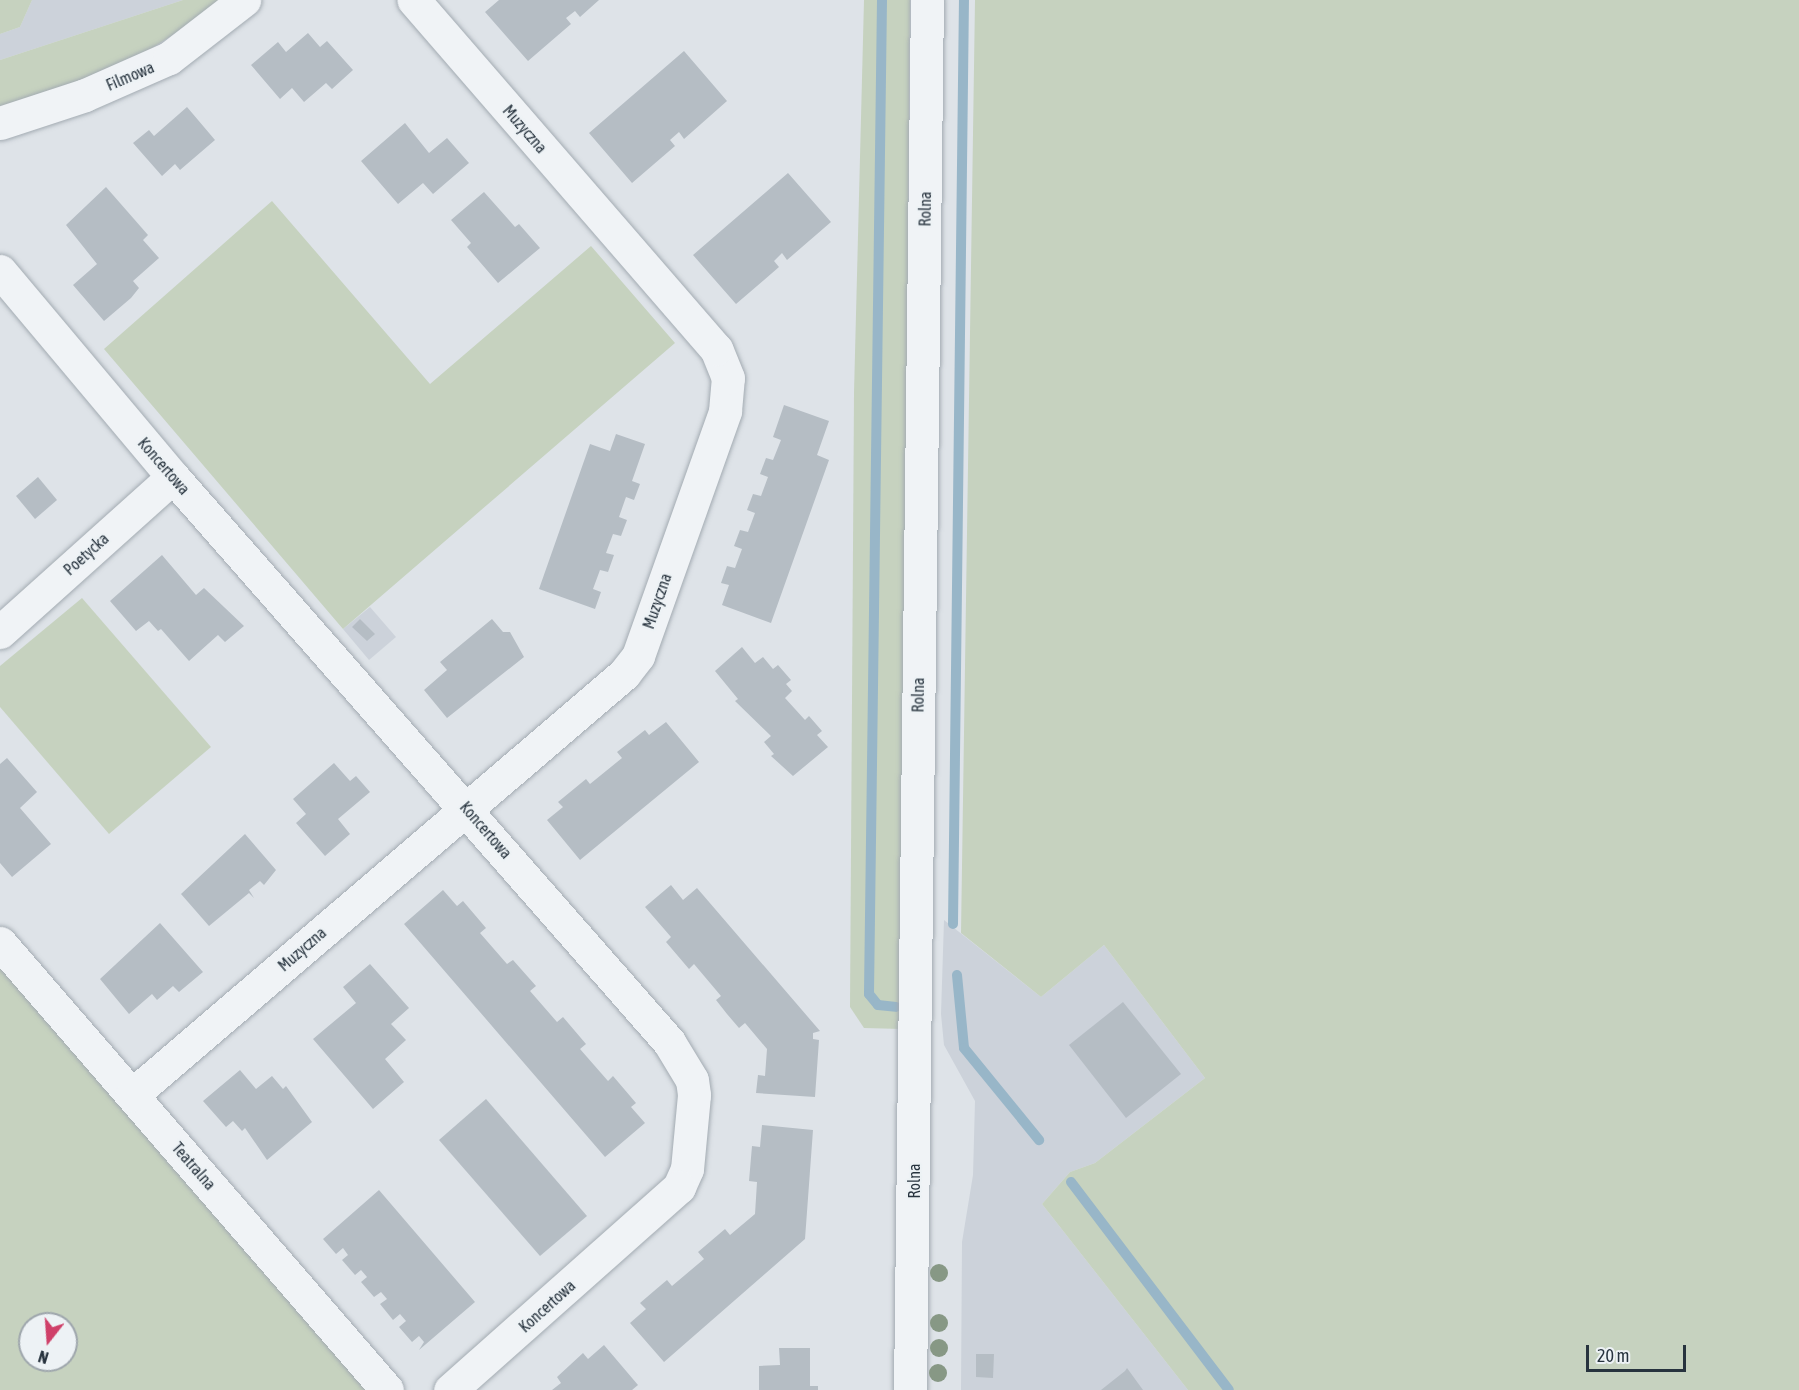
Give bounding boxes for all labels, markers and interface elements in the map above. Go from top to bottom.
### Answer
street label: Filmowa [103,57,157,95]
street label: Muzyczna [499,101,551,157]
street label: Rolna [915,191,935,227]
street label: Koncertowa [134,434,194,498]
street label: Poetycka [60,529,112,579]
street label: Muzyczna [639,571,675,631]
street label: Rolna [908,677,928,713]
street label: Koncertowa [456,798,516,862]
street label: Muzyczna [274,923,330,975]
street label: Teatralna [168,1138,220,1194]
street label: Rolna [904,1164,924,1198]
street label: Koncertowa [515,1276,579,1336]
north arrow [18,1312,78,1372]
scale bar [1589,1333,1690,1371]
text: 20 m [1597,1345,1629,1366]
text: N [36,1347,50,1367]

